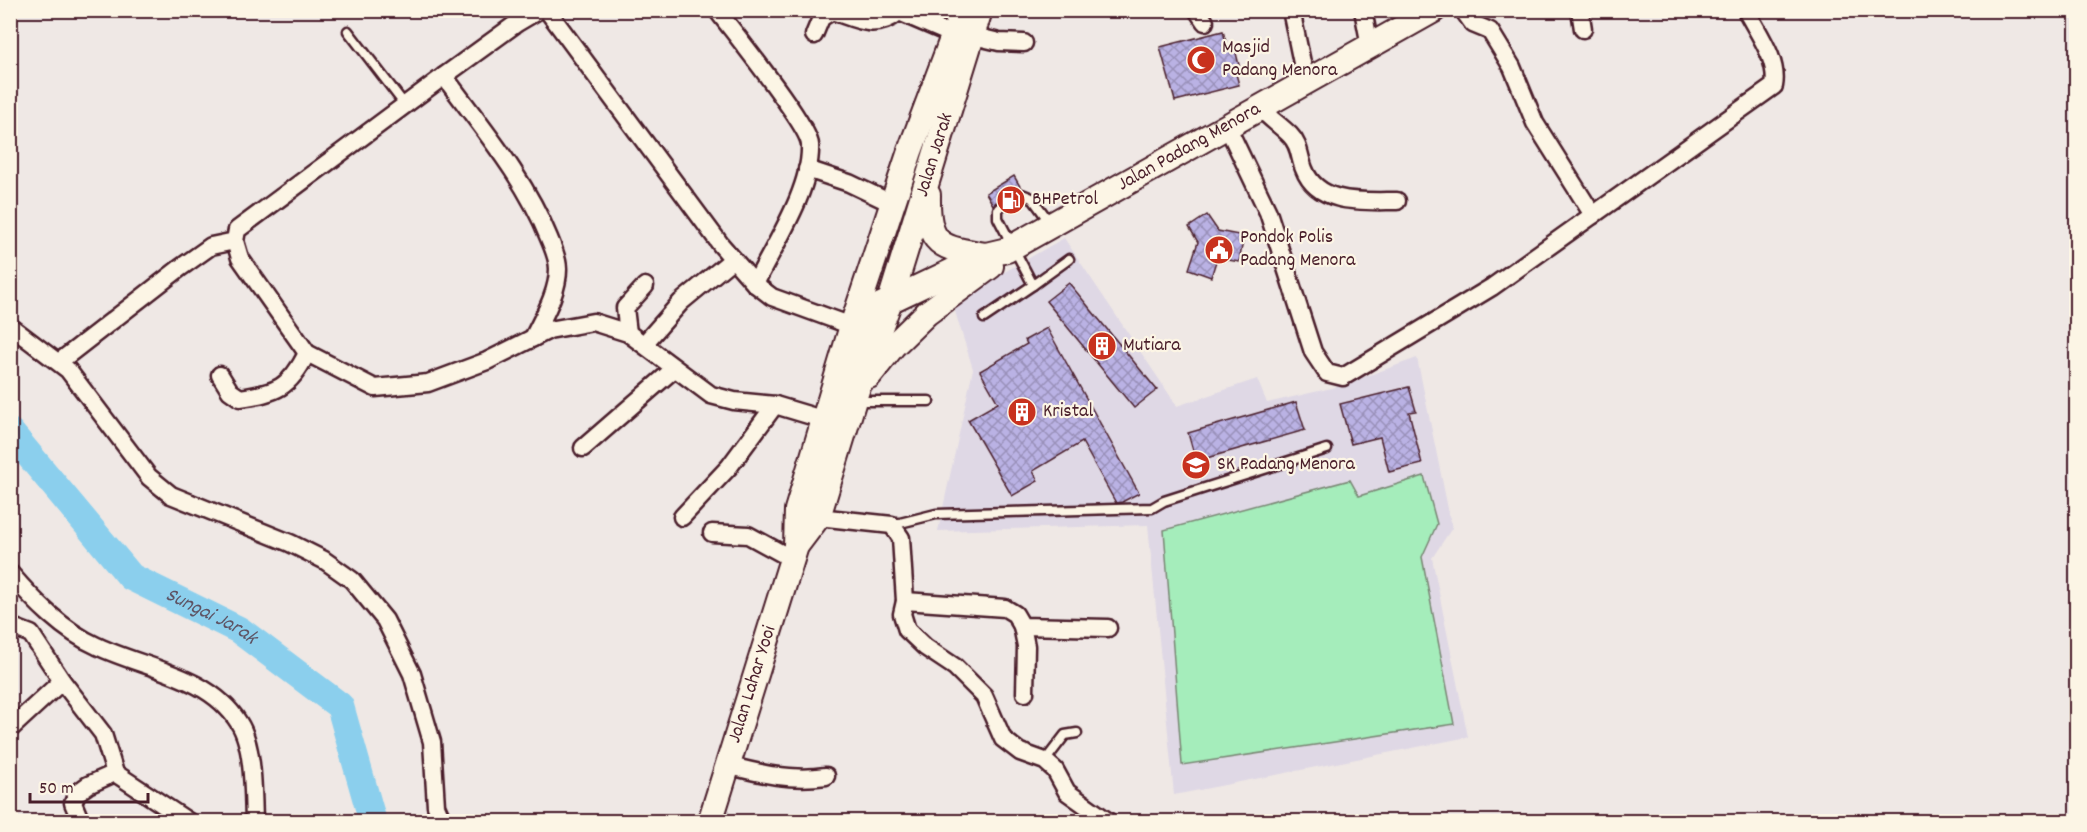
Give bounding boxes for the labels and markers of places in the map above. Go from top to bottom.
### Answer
place label: Masjid Padang Menora [1222,34,1338,85]
mosque icon: Masjid Padang Menora [1185,44,1217,76]
fuel station icon: BHPetrol [995,184,1027,216]
place label: BHPetrol [1032,186,1098,214]
place label: Pondok Polis Padang Menora [1240,224,1356,275]
public building icon: Pondok Polis Padang Menora [1203,234,1235,266]
building icon: Mutiara [1086,330,1118,362]
place label: Mutiara [1123,332,1181,360]
building icon: Kristal [1006,396,1038,428]
place label: Kristal [1043,398,1094,426]
school or university icon: SK Padang Menora [1180,449,1212,481]
place label: SK Padang Menora [1217,451,1356,479]

